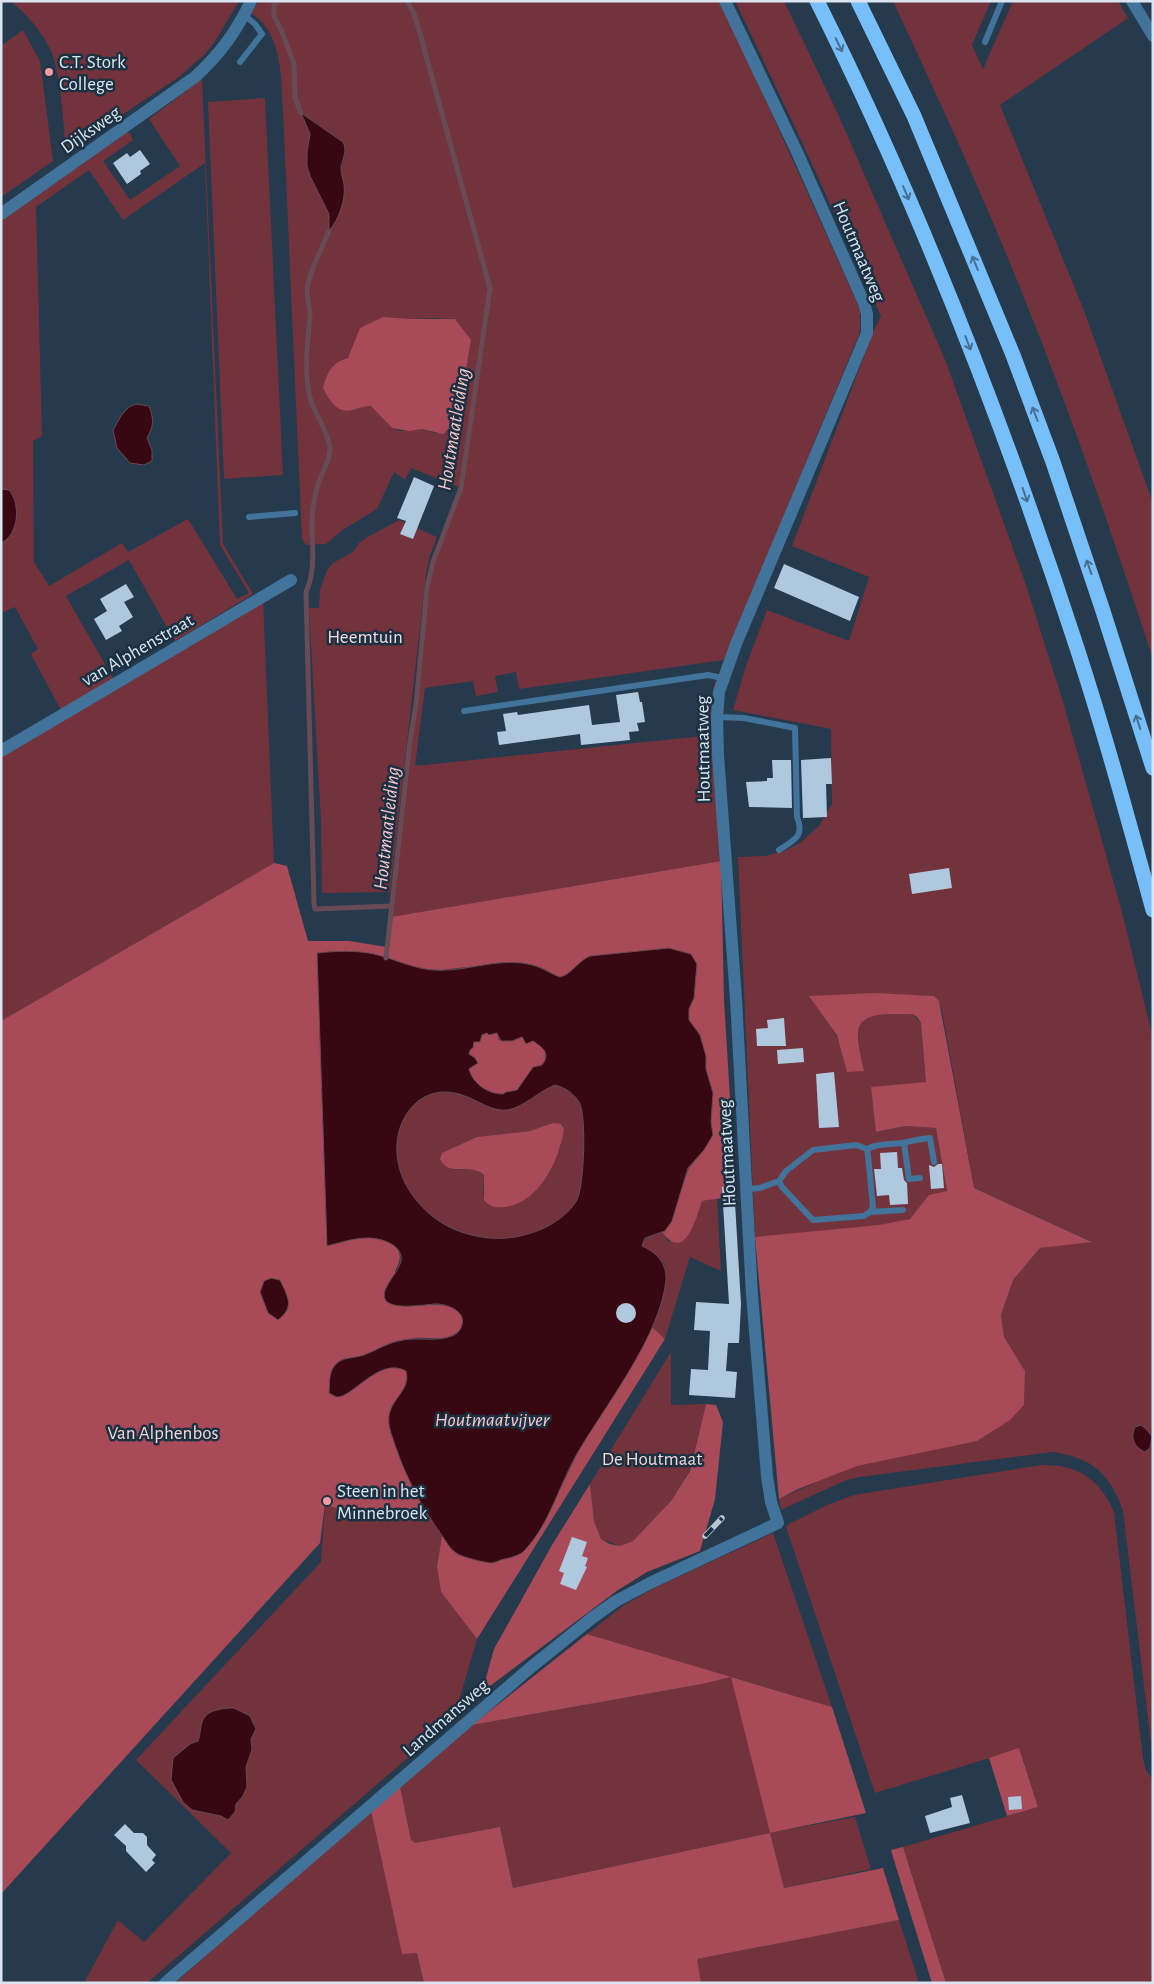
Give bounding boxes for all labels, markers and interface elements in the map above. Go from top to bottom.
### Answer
one-way arrow [835,37,844,52]
place label: C.T. Stork College [59,53,126,94]
marker: C.T. Stork College [43,66,55,78]
street label: Dijksweg [58,103,125,158]
one-way arrow [901,185,911,200]
street label: Houtmaatweg [829,199,889,305]
one-way arrow [970,256,980,271]
one-way arrow [963,335,973,350]
water label: Houtmaatleiding [434,367,474,492]
one-way arrow [1030,407,1039,422]
one-way arrow [1021,487,1030,503]
one-way arrow [1083,560,1093,576]
street label: van Alphenstraat [79,611,197,690]
park label: Heemtuin [327,628,403,647]
street label: Houtmaatweg [693,695,714,803]
one-way arrow [1133,714,1143,730]
water label: Houtmaatleiding [371,766,403,891]
street label: Houtmaatweg [715,1098,740,1207]
water label: Houtmaatvijver [435,1410,550,1430]
park label: Van Alphenbos [107,1424,219,1443]
park label: De Houtmaat [602,1450,702,1469]
place label: Steen in het Minnebroek [337,1482,428,1523]
marker: Steen in het Minnebroek [321,1495,333,1507]
street label: Landmansweg [399,1675,493,1760]

